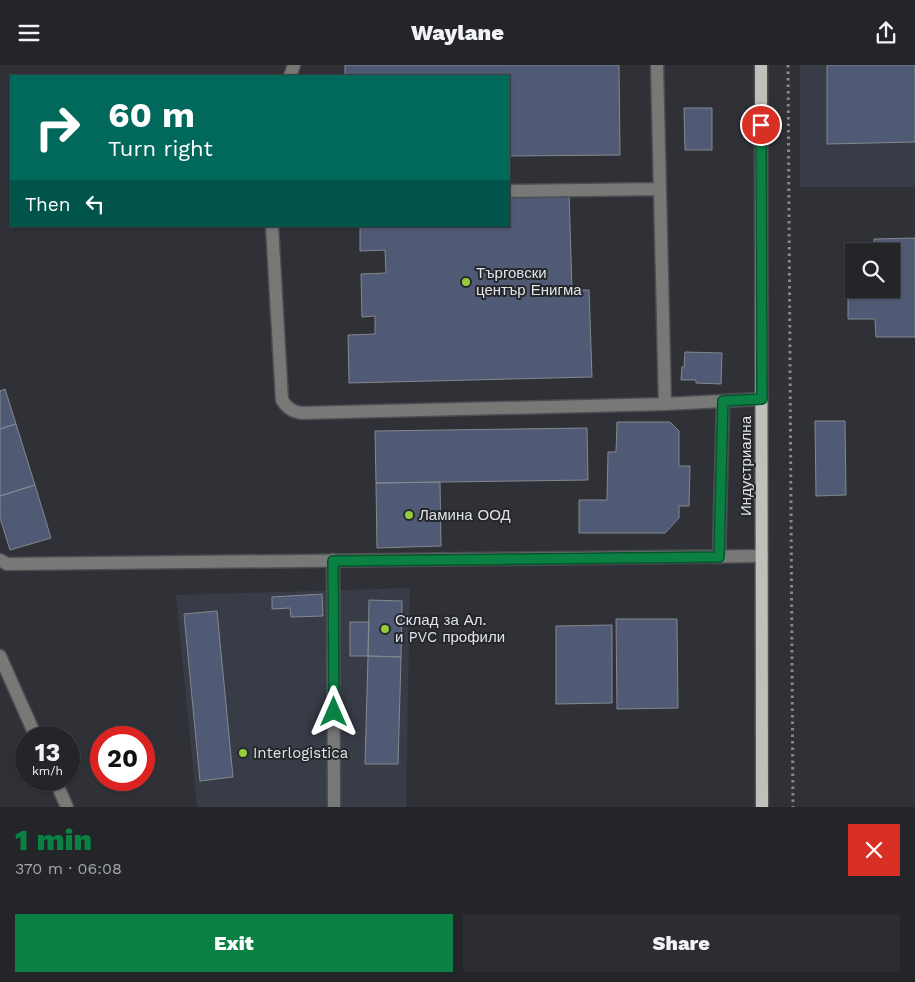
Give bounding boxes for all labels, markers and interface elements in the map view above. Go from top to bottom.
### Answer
icon: menu [15,19,43,47]
icon: share [872,19,900,47]
text: Waylane [411,20,504,45]
text: 60 m [108,94,195,136]
icon: right [25,95,90,160]
pin [740,104,782,146]
icon: arrive [747,111,775,139]
text: Turn right [108,136,213,161]
icon: left [81,190,109,218]
text: Then [25,193,71,216]
map controls [845,243,900,298]
button: search [845,243,900,298]
place label: Търговски център Енигма [476,264,582,299]
marker: Търговски център Енигма [460,276,472,288]
street label: Индустриална [737,415,755,516]
place label: Ламина ООД [419,506,511,524]
marker: Ламина ООД [403,509,415,521]
place label: Склад за Ал. и PVC профили [395,611,505,646]
marker: Склад за Ал. и PVC профили [379,623,391,635]
position arrow [307,685,359,737]
speed limit sign: 20 [90,726,155,791]
text: 13 [35,738,60,767]
place label: Interlogistica [253,744,349,762]
marker: Interlogistica [237,747,249,759]
text: km/h [32,764,63,778]
text: 1 min [15,822,92,857]
button: close [848,824,900,876]
text: 370 m · 06:08 [15,859,122,878]
button: Exit [15,914,453,972]
button: Share [463,914,900,972]

